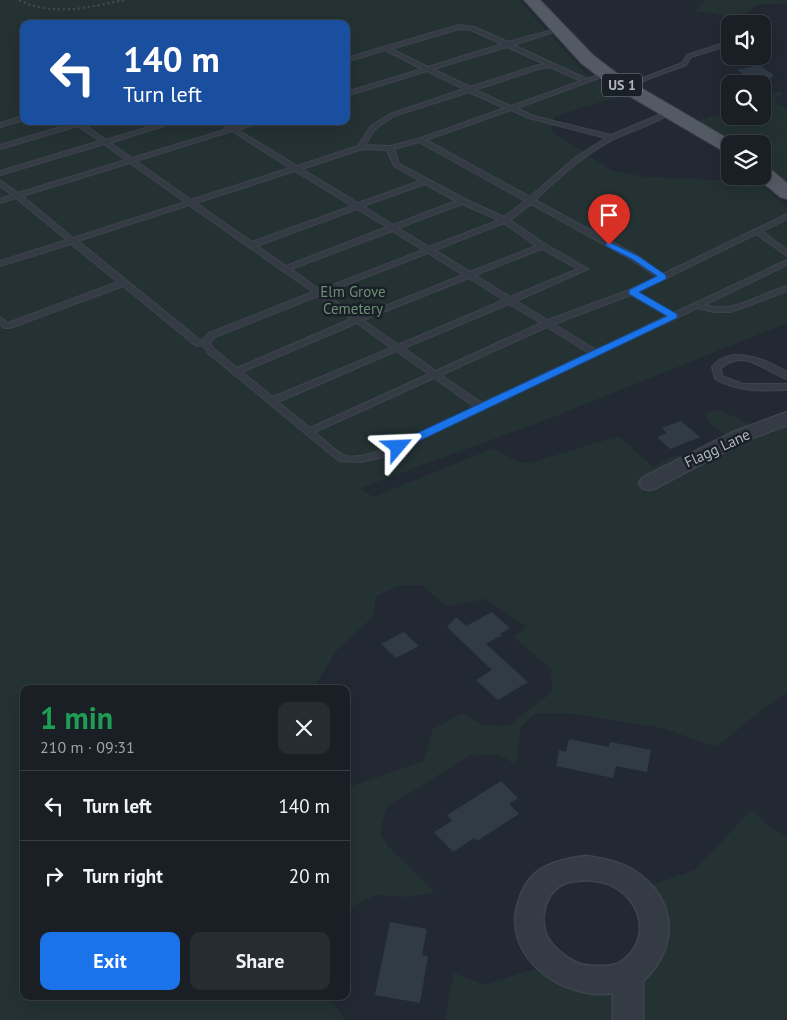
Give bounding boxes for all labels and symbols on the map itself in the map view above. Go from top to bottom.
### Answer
road number: US 1 [602,74,642,96]
pin [588,194,630,245]
park label: Elm Grove Cemetery [320,282,386,318]
position arrow [371,420,423,472]
street label: Flagg Lane [681,425,753,471]

